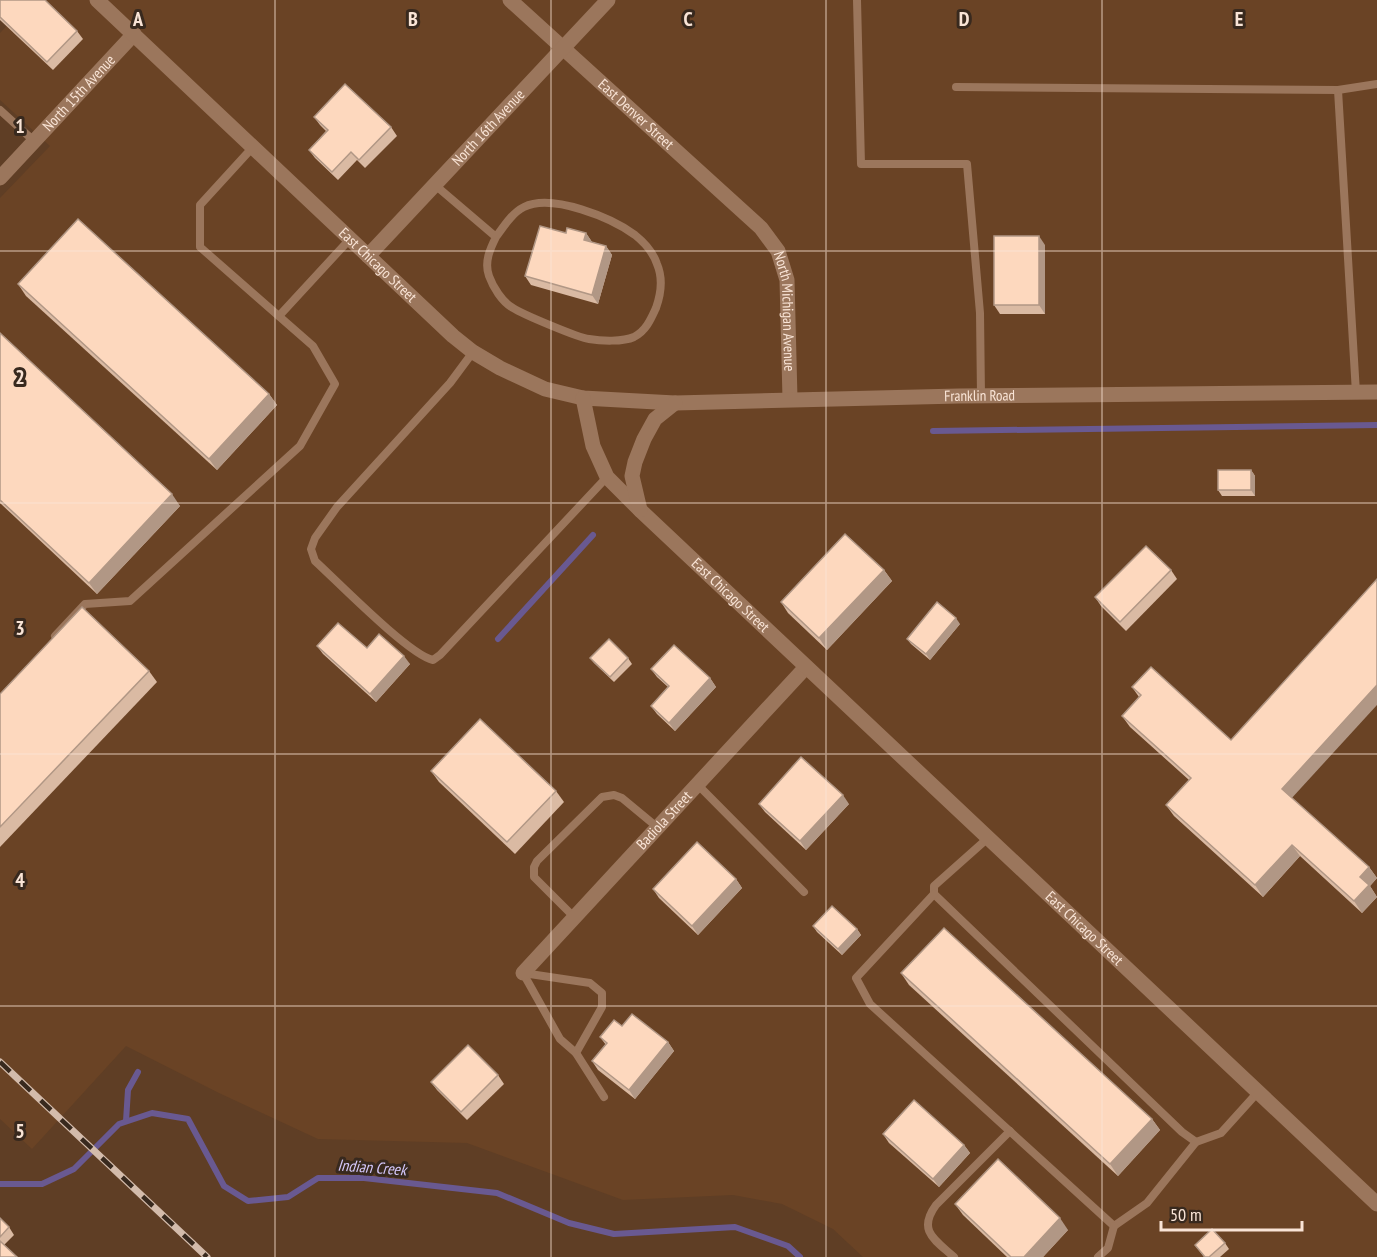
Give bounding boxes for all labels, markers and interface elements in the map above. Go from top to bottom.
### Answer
text: A [132,6,144,32]
text: B [408,6,418,32]
text: C [683,6,693,32]
text: D [959,6,970,32]
text: E [1235,6,1243,32]
street label: North 15th Avenue [38,50,119,135]
street label: East Denver Street [594,75,678,153]
street label: North 16th Avenue [448,85,528,170]
text: 1 [15,113,25,139]
street label: East Chicago Street [335,223,421,306]
street label: North Michigan Avenue [770,249,799,372]
text: 2 [15,364,25,390]
street label: Franklin Road [944,385,1015,405]
street label: East Chicago Street [688,554,774,636]
text: 3 [15,615,25,641]
street label: Badiola Street [632,787,696,853]
text: 4 [15,867,25,893]
street label: East Chicago Street [1042,887,1128,969]
text: 5 [15,1118,25,1144]
water label: Indian Creek [337,1155,409,1179]
scale bar [1161,1194,1302,1232]
text: 50 m [1170,1203,1202,1226]

